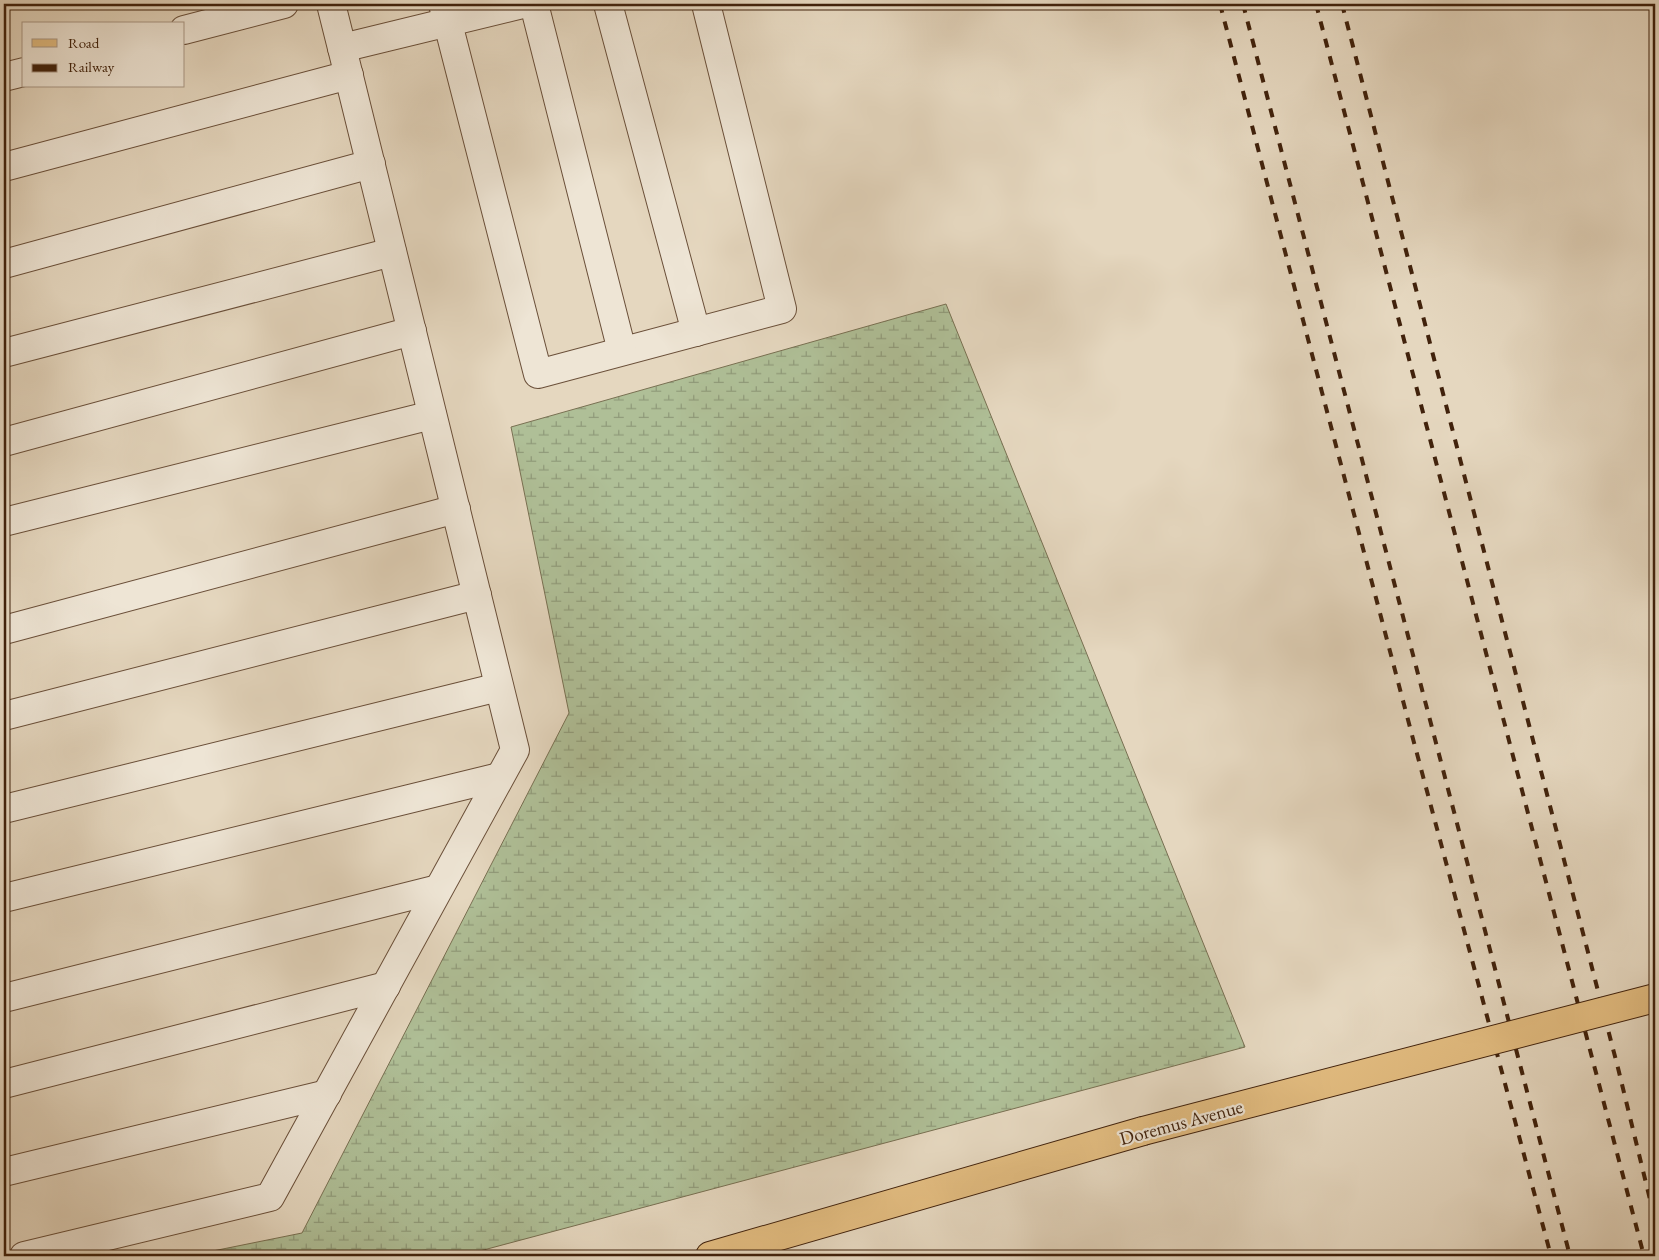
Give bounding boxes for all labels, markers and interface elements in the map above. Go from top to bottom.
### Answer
legend [22,22,185,88]
text: Road [68,33,100,52]
text: Railway [68,57,115,76]
street label: Doremus Avenue [1117,1094,1246,1151]

